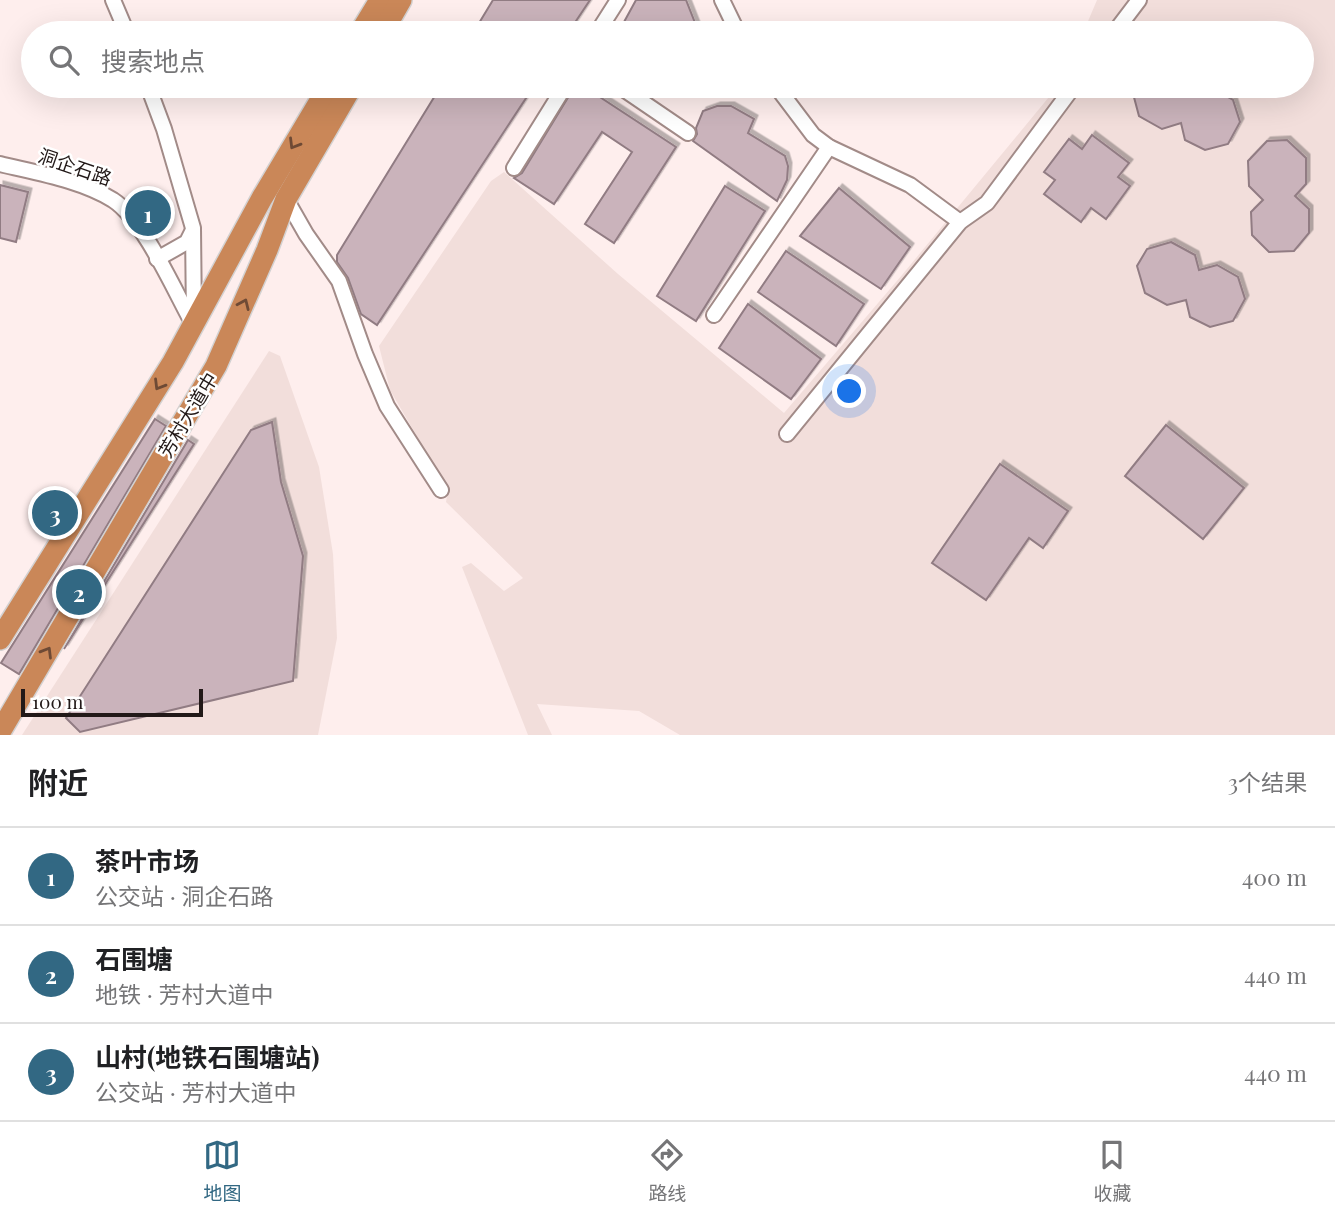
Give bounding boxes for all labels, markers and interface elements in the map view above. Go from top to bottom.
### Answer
search box [21,21,1314,98]
icon: search [45,41,83,79]
text: 搜索地点 [101,43,205,78]
one-way arrow [289,137,302,150]
street label: 洞企石路 [35,141,115,191]
pin: 1 [125,187,171,239]
one-way arrow [236,298,250,311]
street label: 芳村大道中 [152,367,223,462]
your location [832,374,866,408]
one-way arrow [154,377,167,390]
pin: 3 [32,487,78,539]
pin: 2 [56,566,102,618]
one-way arrow [39,647,52,660]
scale bar [21,686,203,718]
text: 100 m [32,688,83,714]
text: 附近 [28,762,88,802]
text: 3个结果 [1228,766,1307,797]
text: 茶叶市场 [95,843,199,878]
text: 1 [47,861,55,892]
text: 400 m [1242,861,1307,892]
text: 公交站 · 洞企石路 [95,880,274,911]
text: 石围塘 [95,941,173,976]
text: 2 [45,959,57,990]
text: 440 m [1244,959,1307,990]
text: 地铁 · 芳村大道中 [95,978,274,1009]
text: 山村(地铁石围塘站) [95,1039,320,1074]
text: 3 [45,1057,57,1088]
text: 440 m [1244,1057,1307,1088]
text: 公交站 · 芳村大道中 [95,1076,297,1107]
tab: 地图 [203,1136,242,1205]
tab: 路线 [648,1136,687,1205]
tab: 收藏 [1093,1136,1132,1205]

